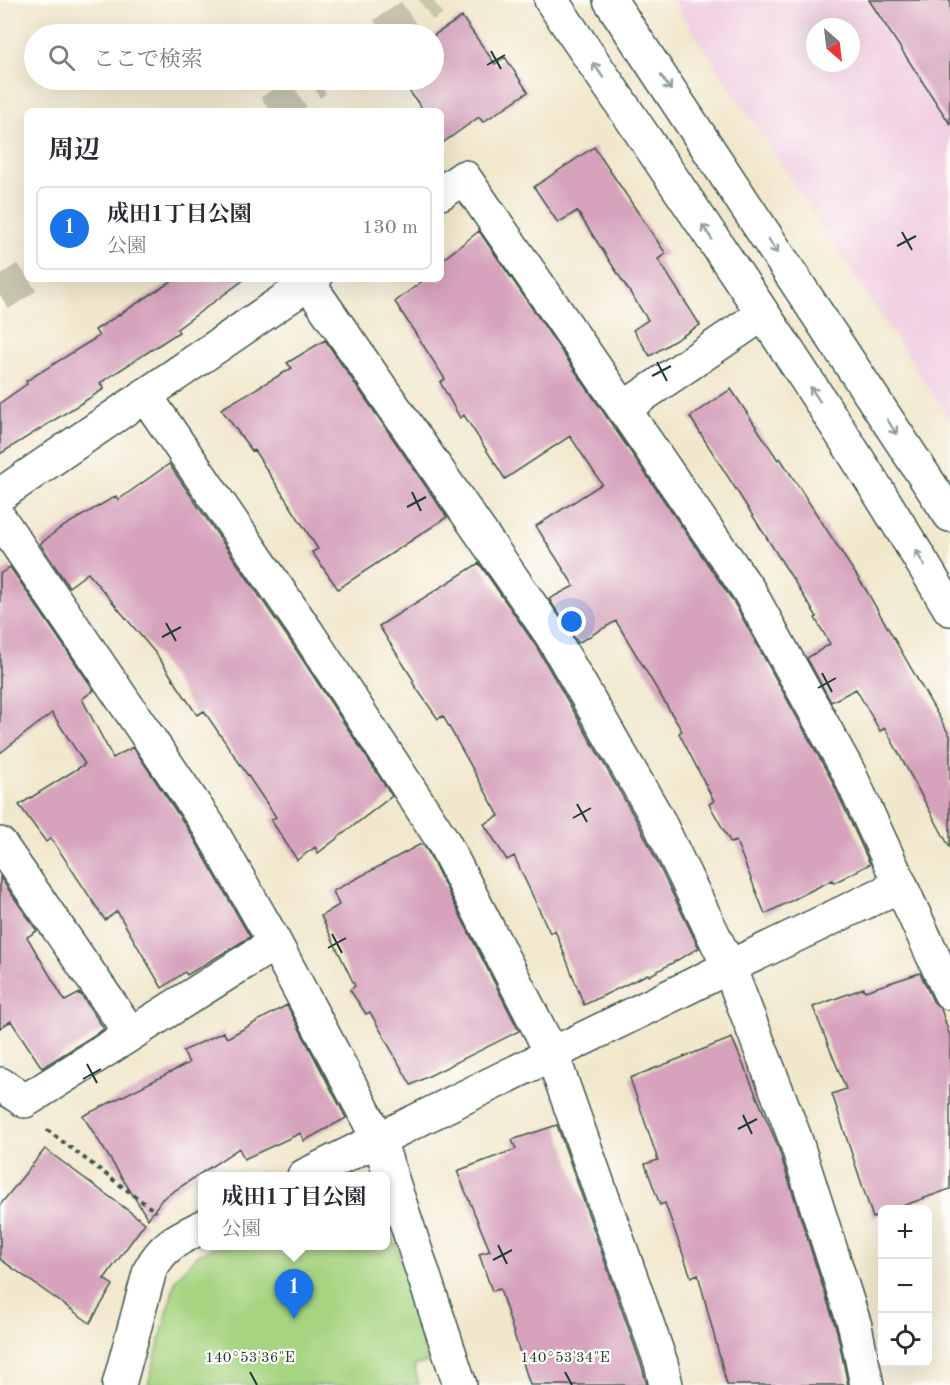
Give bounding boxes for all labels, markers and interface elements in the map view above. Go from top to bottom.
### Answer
north arrow [806,18,860,72]
search box [24,24,444,90]
icon: search [45,41,78,74]
text: ここで検索 [93,49,203,71]
one-way arrow [592,62,604,79]
one-way arrow [660,74,672,91]
text: 周辺 [48,138,100,164]
text: 成田1丁目公園 [107,204,252,226]
text: 1 [64,218,75,238]
text: 130 m [362,218,418,238]
one-way arrow [701,224,713,240]
text: 公園 [107,237,147,257]
one-way arrow [767,237,779,254]
one-way arrow [809,386,821,403]
one-way arrow [886,418,898,434]
one-way arrow [914,550,926,567]
your location [557,607,586,636]
popup [198,1172,390,1250]
text: 成田1丁目公園 [222,1187,366,1209]
map controls [878,1205,932,1367]
button: + [878,1205,932,1259]
text: 公園 [222,1220,262,1240]
button: − [878,1259,932,1313]
pin: 1 [274,1270,314,1319]
button: locate [878,1313,932,1367]
text: 140°53'36"E [205,1351,295,1366]
text: 140°53'34"E [520,1351,610,1366]

